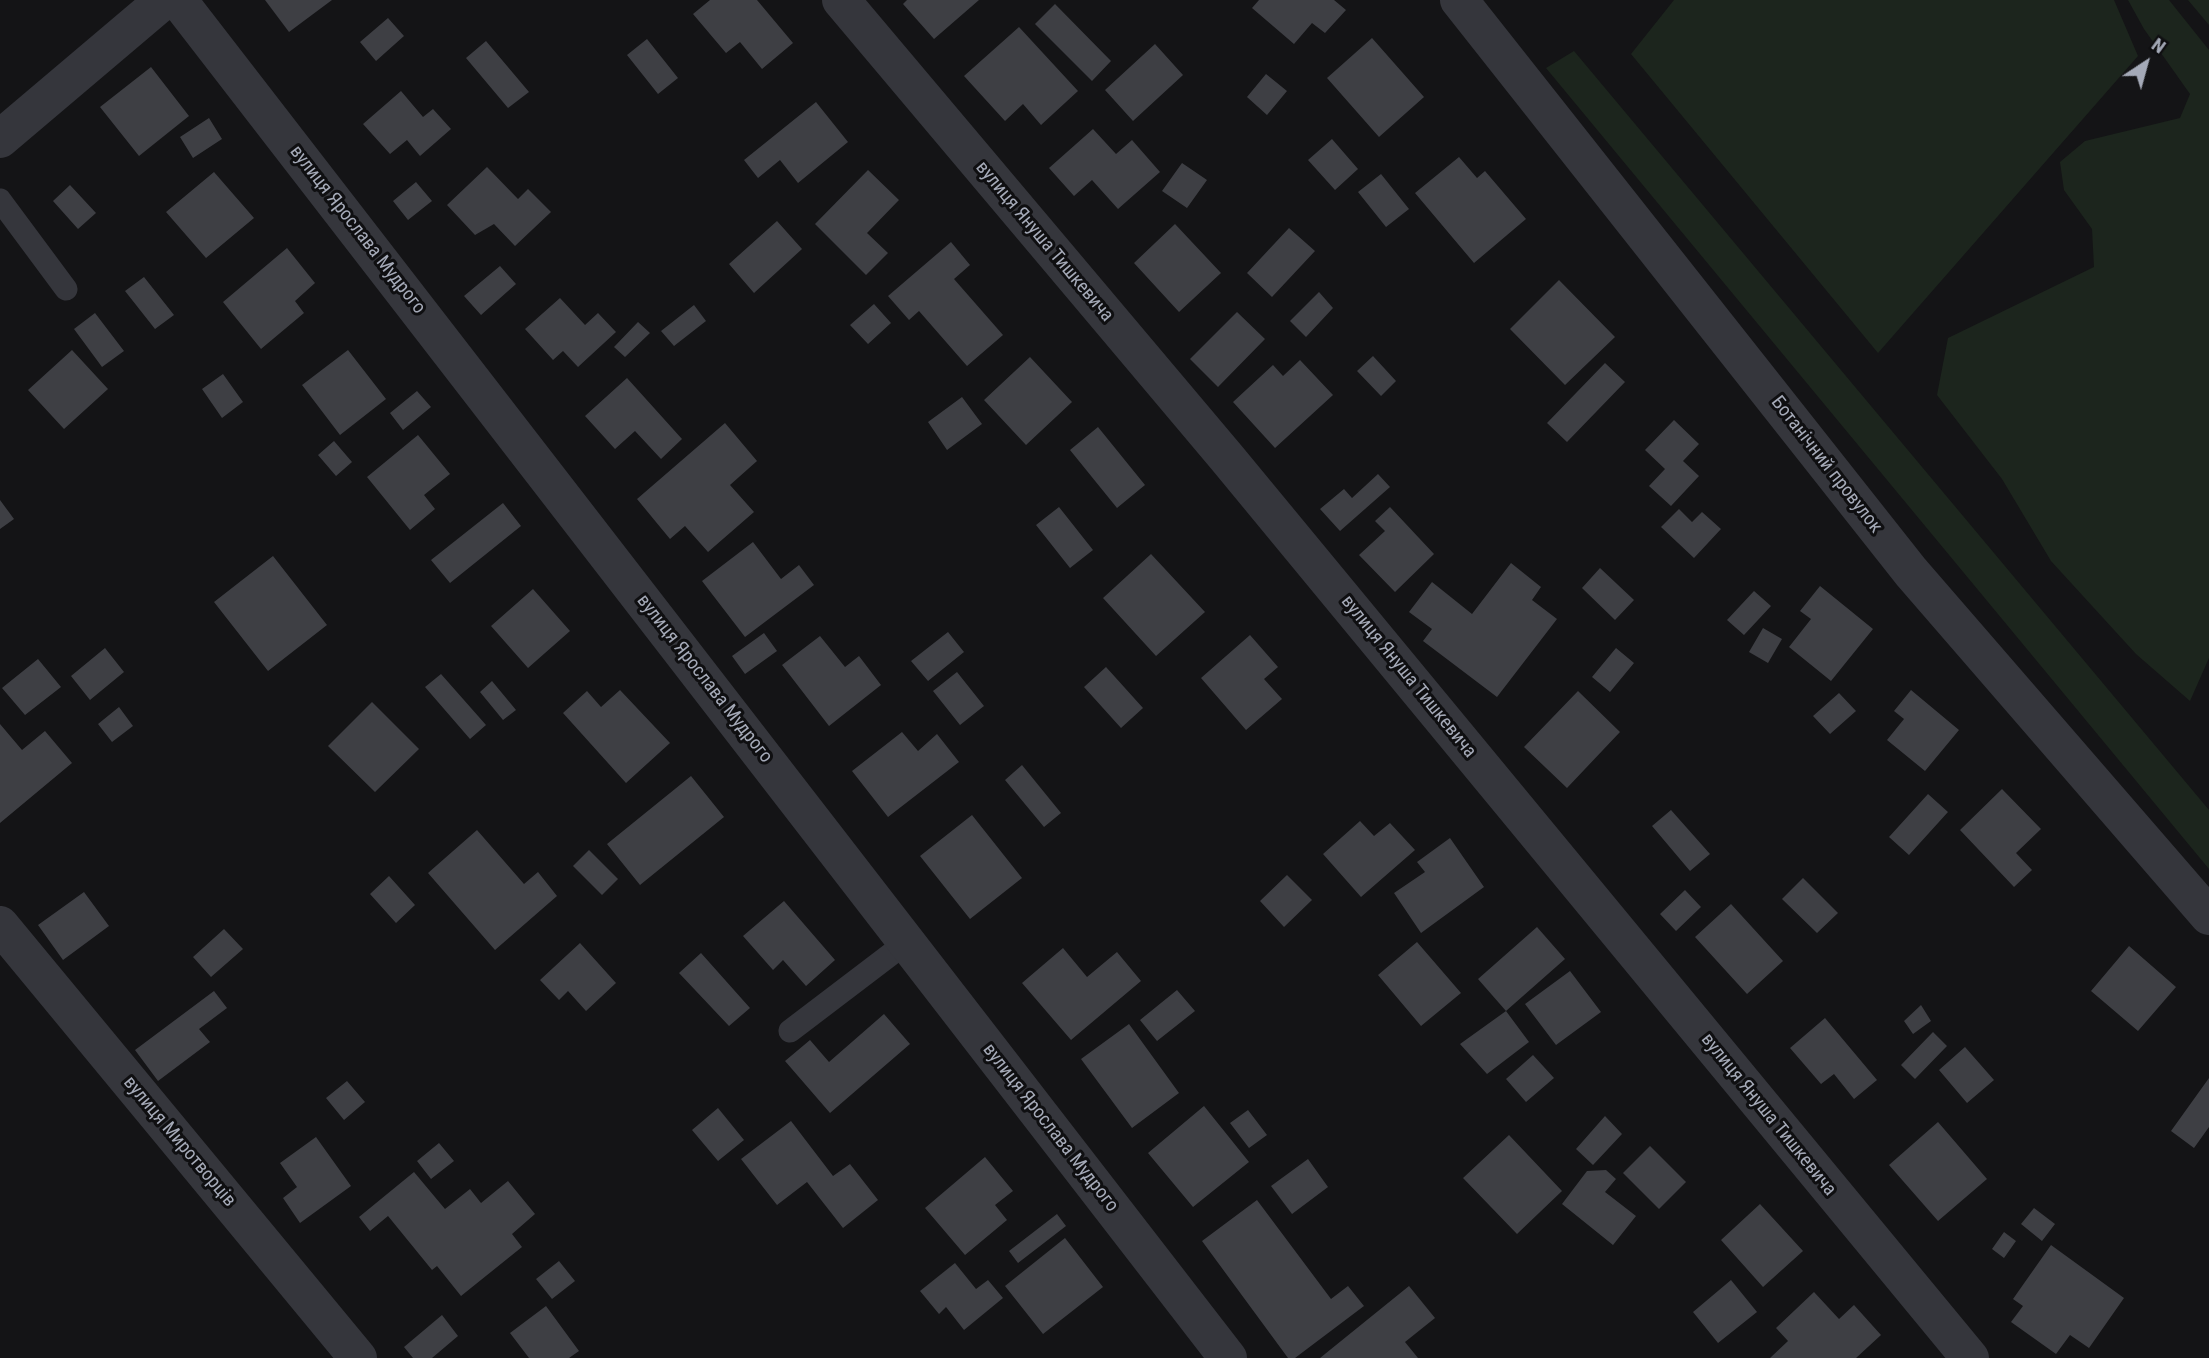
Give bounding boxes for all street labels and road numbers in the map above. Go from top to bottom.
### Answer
street label: вулиця Ярослава Мудрого [284,141,430,319]
street label: вулиця Януша Тишкевича [970,157,1118,327]
street label: Ботанічний провулок [1766,392,1886,538]
street label: вулиця Ярослава Мудрого [631,590,777,768]
street label: вулиця Януша Тишкевича [1335,591,1481,763]
street label: вулиця Януша Тишкевича [1695,1029,1841,1201]
street label: вулиця Ярослава Мудрого [977,1039,1123,1217]
street label: вулиця Миротворців [118,1072,240,1212]

